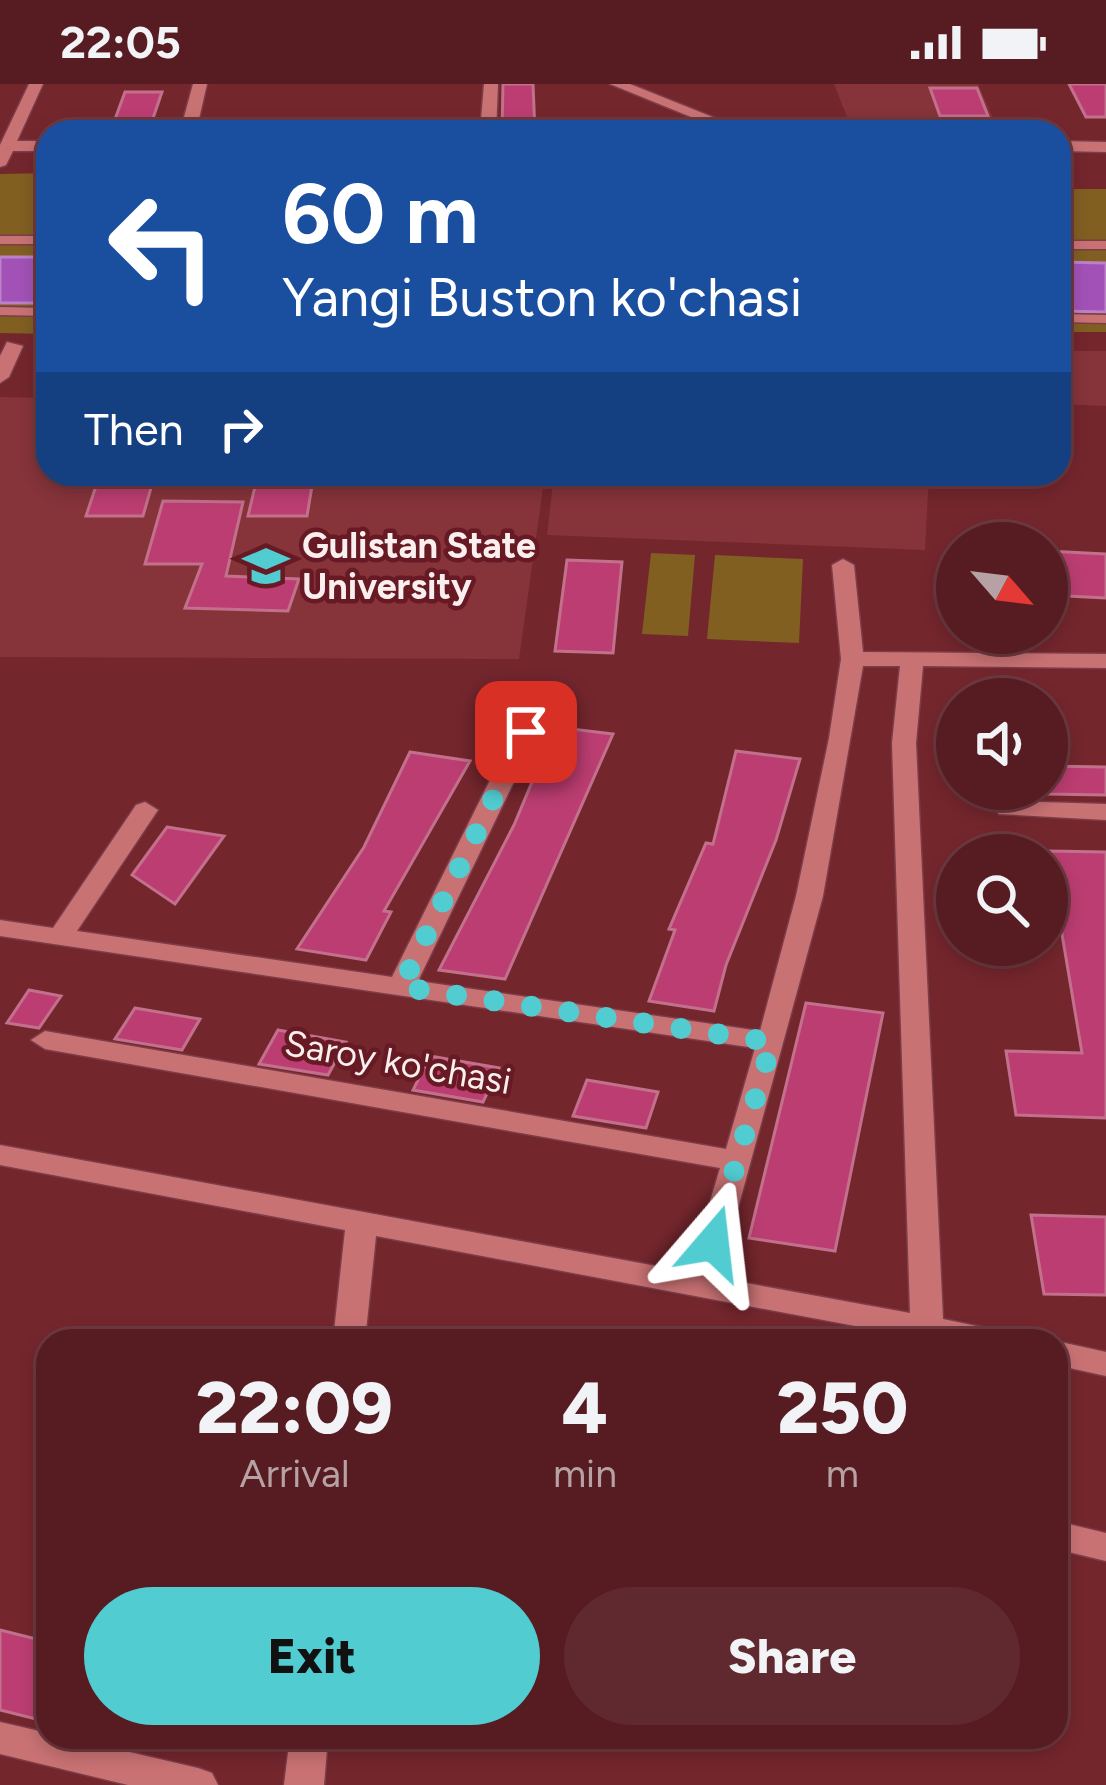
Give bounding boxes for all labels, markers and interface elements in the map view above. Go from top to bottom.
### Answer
text: 22:05 [60,15,181,69]
text: 60 m [282,163,478,264]
icon: left [84,168,240,324]
text: Yangi Buston ko'chasi [282,265,802,330]
icon: right [208,396,274,462]
text: Then [84,402,184,456]
north arrow [936,522,1068,654]
map controls [936,522,1068,966]
place label: Gulistan State University [302,524,536,608]
school or university icon: Gulistan State University [241,541,291,591]
button: sound [936,678,1068,810]
pin [475,681,577,783]
icon: arrive [493,699,559,765]
button: search [936,834,1068,966]
street label: Saroy ko'chasi [281,1021,515,1103]
position arrow [650,1180,776,1306]
text: 22:09 [196,1365,393,1451]
text: 4 [562,1365,608,1451]
text: 250 [777,1365,908,1451]
text: Arrival [239,1450,350,1497]
text: min [553,1450,617,1497]
text: m [826,1450,859,1497]
button: Exit [84,1587,540,1725]
button: Share [564,1587,1020,1725]

